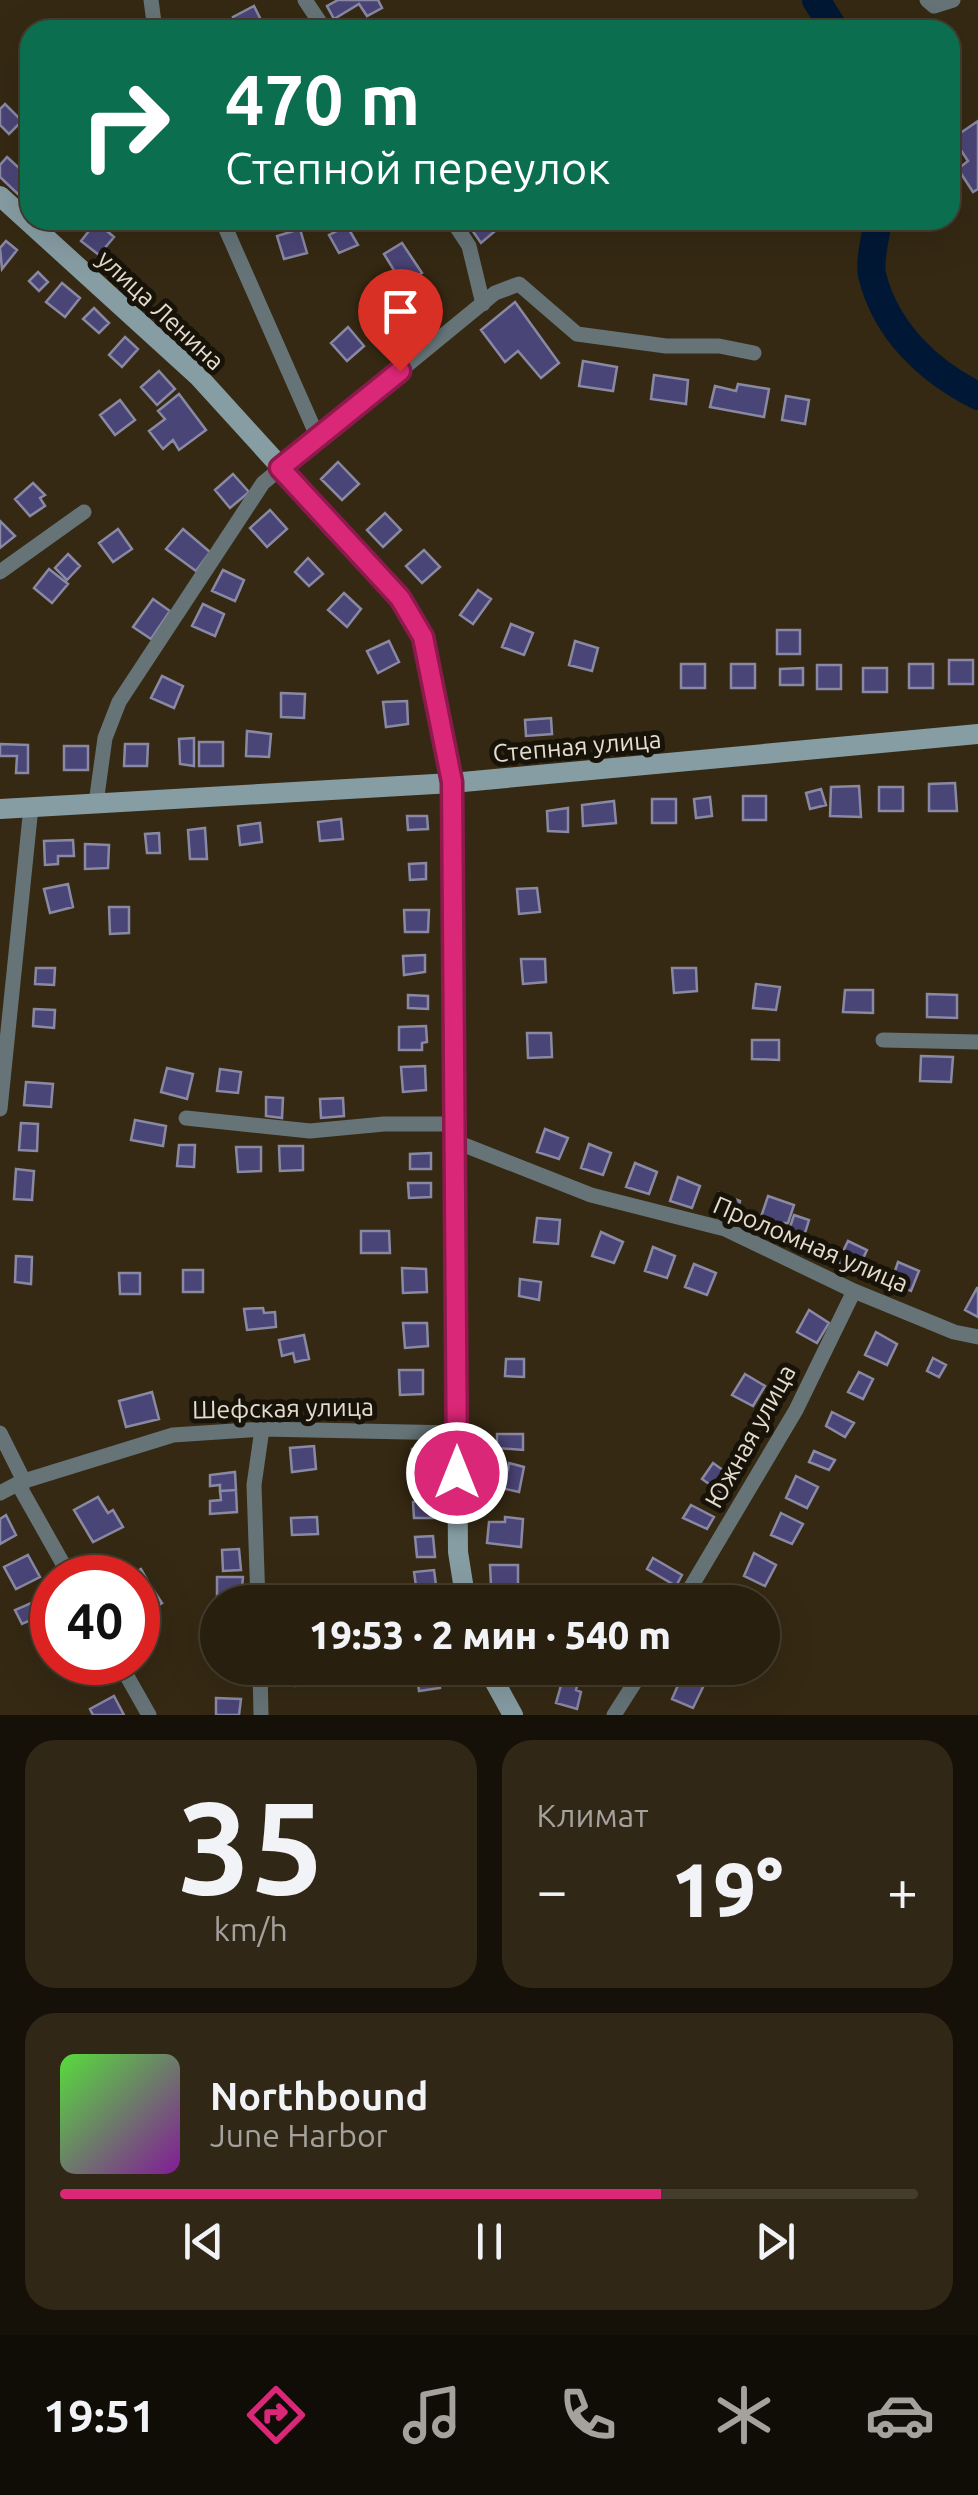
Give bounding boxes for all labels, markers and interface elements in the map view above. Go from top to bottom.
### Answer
icon: right [60,60,190,190]
text: 470 m [225,60,420,138]
text: Степной переулок [225,142,611,193]
street label: улица Ленина [92,244,230,376]
pin [358,269,443,372]
icon: arrive [373,284,428,339]
street label: Степная улица [492,725,662,767]
street label: Проломная улица [709,1190,913,1298]
street label: Южная улица [699,1360,801,1512]
street label: Шефская улица [192,1392,374,1424]
position arrow [405,1421,509,1525]
speed limit sign: 40 [30,1555,160,1685]
text: 19:53 · 2 мин · 540 m [309,1614,671,1656]
text: 35 [177,1773,324,1919]
text: Климат [537,1797,648,1833]
text: 19° [671,1847,783,1931]
text: − [537,1859,568,1920]
text: + [887,1859,918,1920]
text: km/h [214,1911,288,1947]
text: Northbound [210,2075,428,2117]
text: June Harbor [210,2117,388,2153]
icon: previous [176,2214,231,2269]
icon: pause [462,2214,517,2269]
icon: next [748,2214,803,2269]
icon: directions [241,2380,311,2450]
icon: music [397,2380,467,2450]
icon: phone [553,2380,623,2450]
icon: climate [709,2380,779,2450]
icon: car [865,2380,935,2450]
text: 19:51 [43,2390,156,2441]

